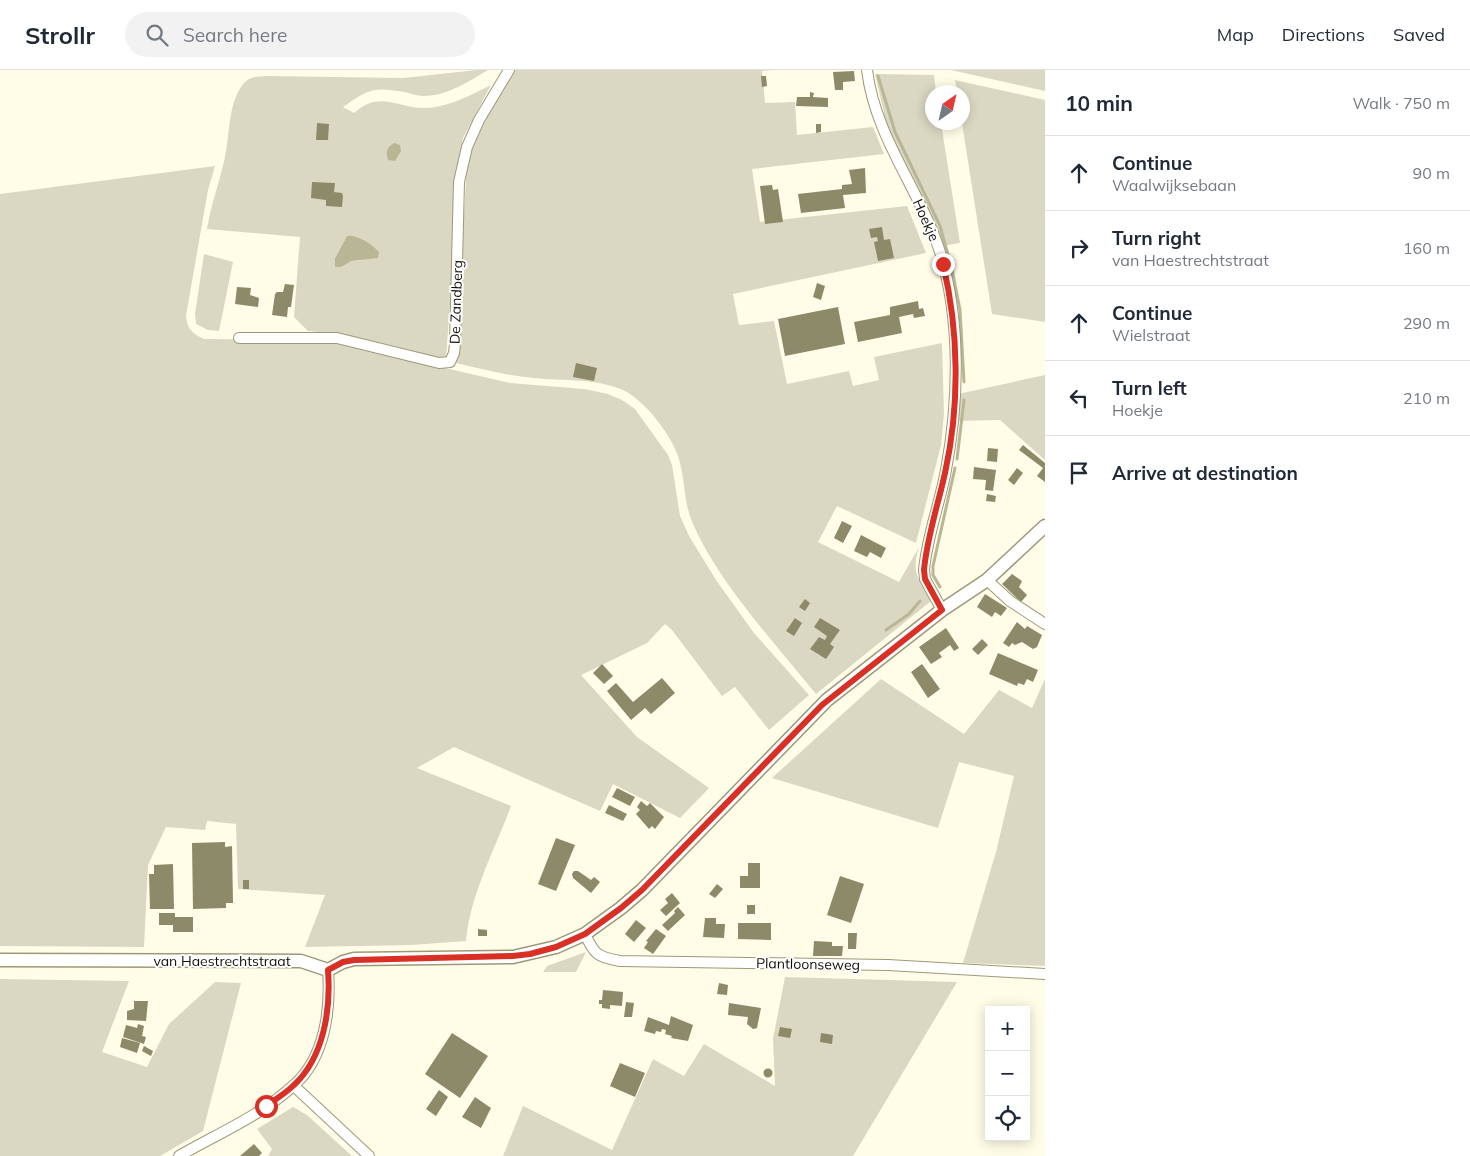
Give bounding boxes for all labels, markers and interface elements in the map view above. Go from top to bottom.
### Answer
search box [125,12,475,57]
text: Strollr [25,20,95,50]
icon: search [143,21,171,49]
text: Search here [183,23,287,47]
text: Map [1217,23,1254,46]
text: Directions [1282,23,1365,46]
text: Saved [1393,23,1445,46]
north arrow [925,85,970,130]
text: 10 min [1065,90,1133,116]
text: Walk · 750 m [1352,93,1450,113]
text: Continue [1112,151,1192,175]
icon: ahead [1065,159,1093,187]
text: 90 m [1413,163,1450,183]
text: Waalwijksebaan [1112,175,1236,195]
street label: Hoekje [909,196,943,244]
text: Turn right [1112,226,1201,250]
icon: right [1065,234,1093,262]
text: 160 m [1403,238,1450,258]
text: van Haestrechtstraat [1112,250,1269,270]
route end [932,253,955,276]
street label: De Zandberg [446,260,466,344]
text: Continue [1112,301,1192,325]
icon: ahead [1065,309,1093,337]
text: 290 m [1403,313,1450,333]
text: Wielstraat [1112,325,1190,345]
text: Turn left [1112,376,1187,400]
icon: left [1065,384,1093,412]
text: 210 m [1403,388,1450,408]
text: Hoekje [1112,400,1163,420]
icon: arrive [1065,459,1093,487]
text: Arrive at destination [1112,461,1298,485]
street label: van Haestrechtstraat [153,952,291,970]
street label: Plantloonseweg [756,954,860,974]
map controls [985,1006,1030,1141]
button: + [985,1006,1030,1051]
button: − [985,1051,1030,1096]
route start [255,1095,278,1118]
button: locate [985,1096,1030,1141]

